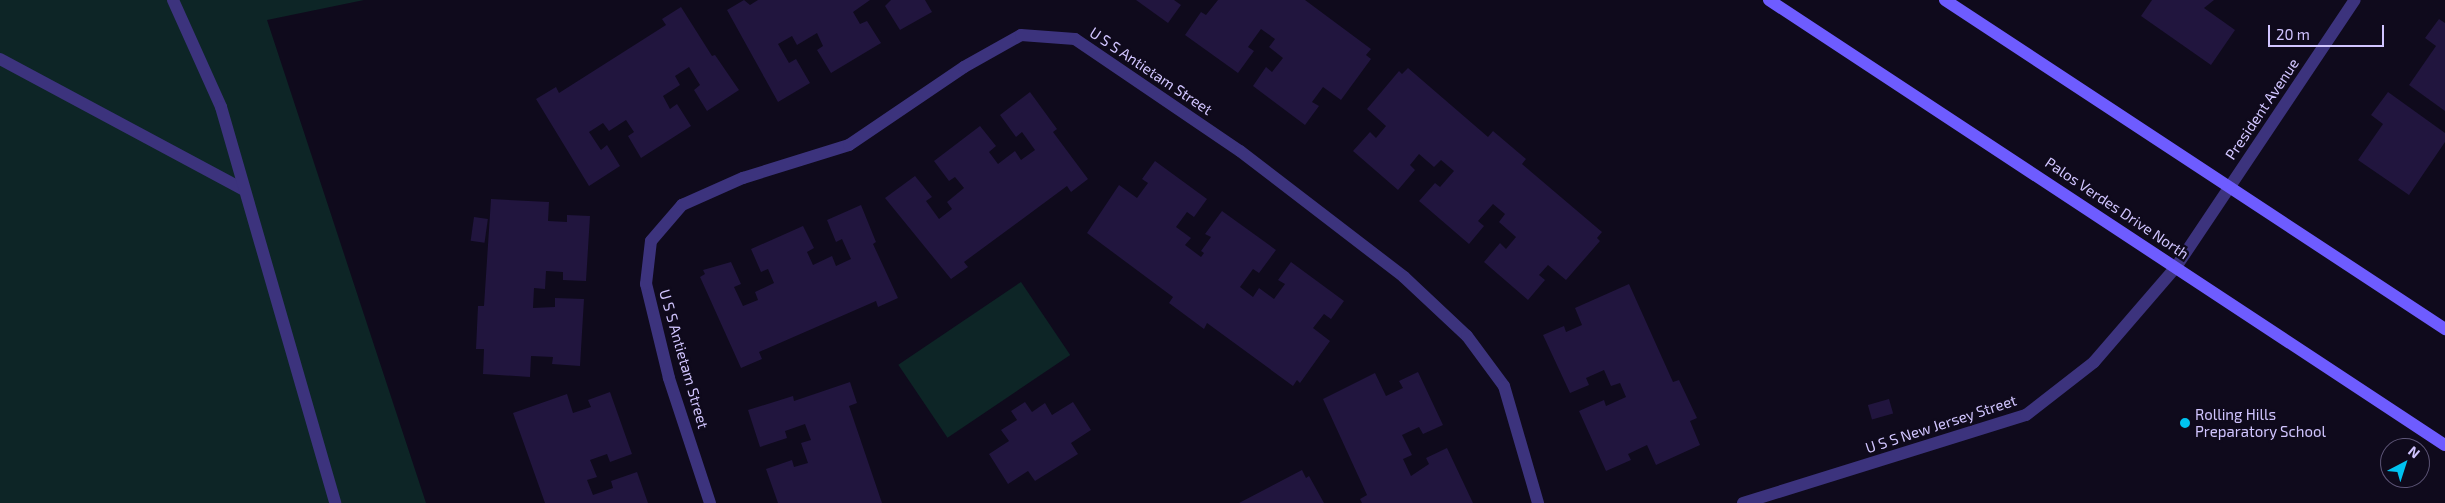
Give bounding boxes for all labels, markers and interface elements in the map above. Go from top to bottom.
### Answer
scale bar [2270,15,2386,47]
street label: U S S Antietam Street [1086,23,1216,119]
text: 20 m [2276,25,2310,43]
street label: President Avenue [2221,55,2303,163]
street label: Palos Verdes Drive North [2042,153,2192,263]
street label: U S S Antietam Street [655,287,713,431]
street label: U S S New Jersey Street [1863,391,2019,457]
place label: Rolling Hills Preparatory School [2195,405,2326,440]
marker: Rolling Hills Preparatory School [2179,417,2191,429]
north arrow [2380,438,2430,488]
text: N [2405,442,2424,462]

